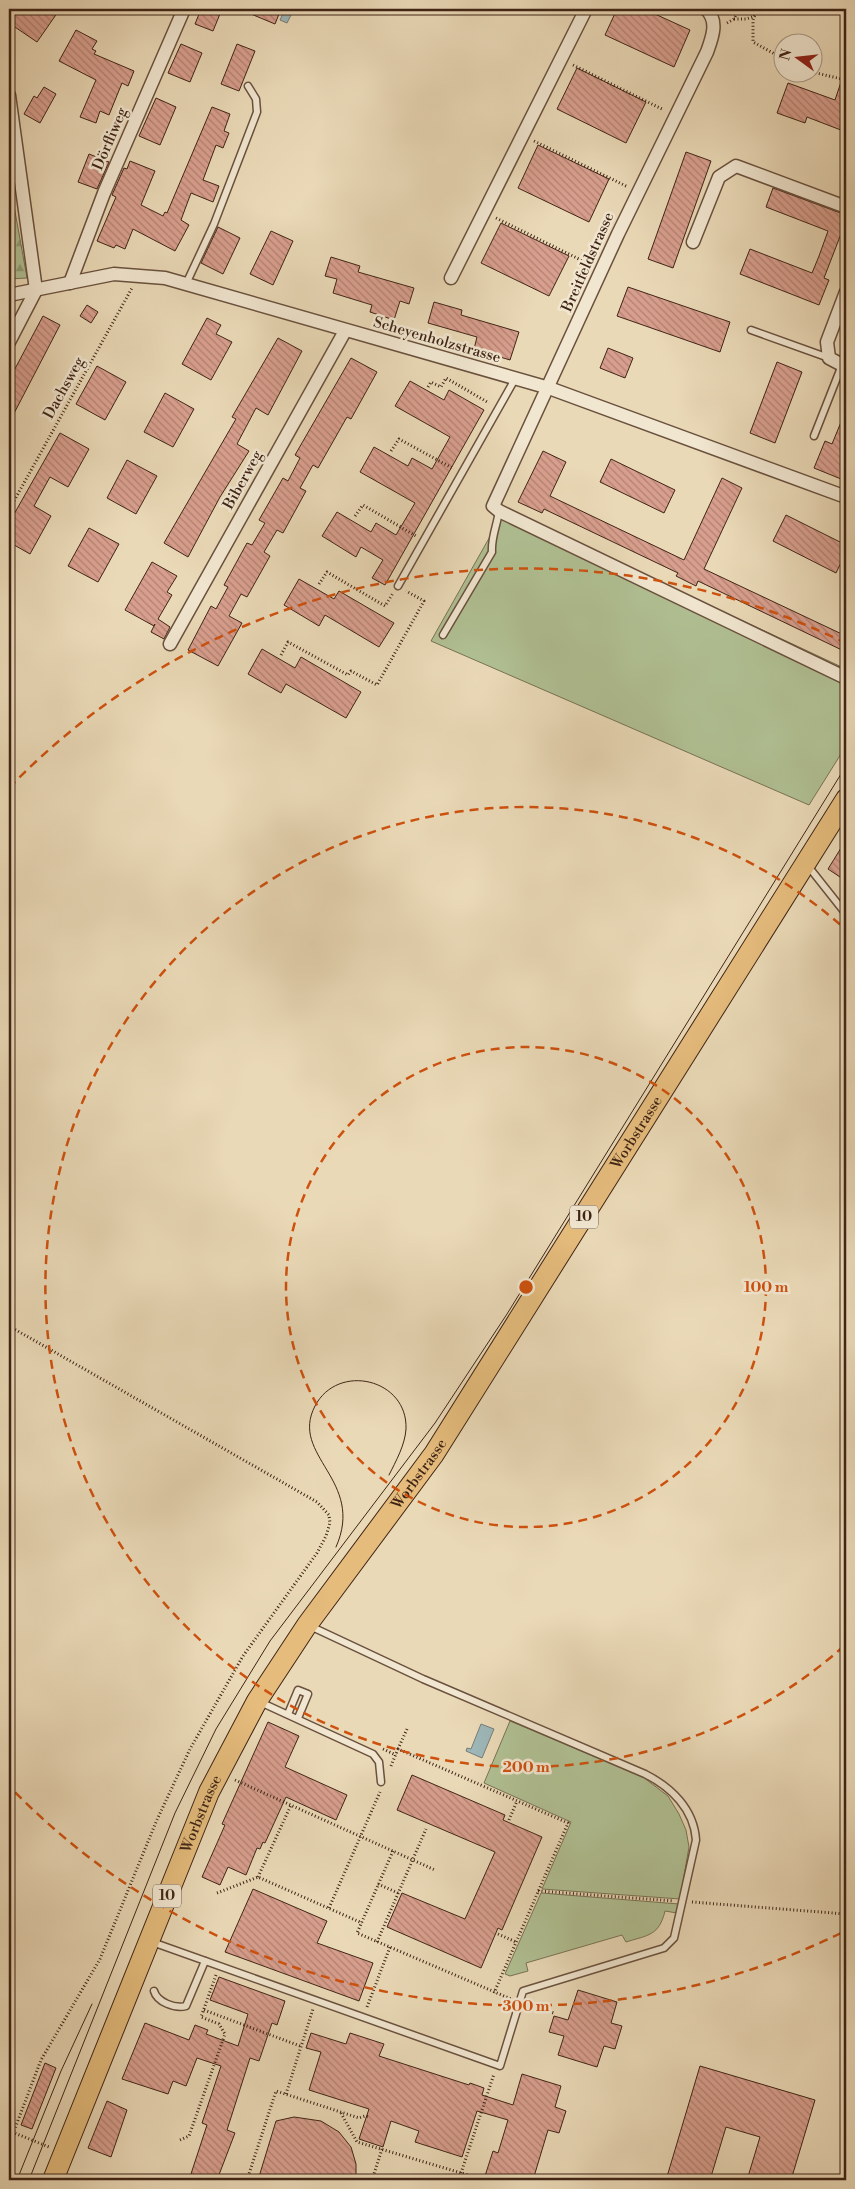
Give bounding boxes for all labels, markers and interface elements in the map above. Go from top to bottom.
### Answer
north arrow [772,32,822,82]
text: N [776,47,797,63]
street label: Dörfliweg [88,104,132,173]
street label: Breitfeldstrasse [557,209,618,316]
street label: Scheyenholzstrasse [371,313,503,367]
street label: Dachsweg [39,353,89,422]
street label: Biberweg [219,447,267,514]
street label: Worbstrasse [606,1092,666,1173]
road number: 10 [570,1206,598,1228]
centre of rings [517,1278,535,1296]
text: 100 m [744,1278,789,1297]
street label: Worbstrasse [386,1435,451,1514]
text: 200 m [502,1758,550,1777]
street label: Worbstrasse [176,1771,226,1856]
road number: 10 [153,1884,181,1908]
text: 300 m [503,1997,550,2016]

